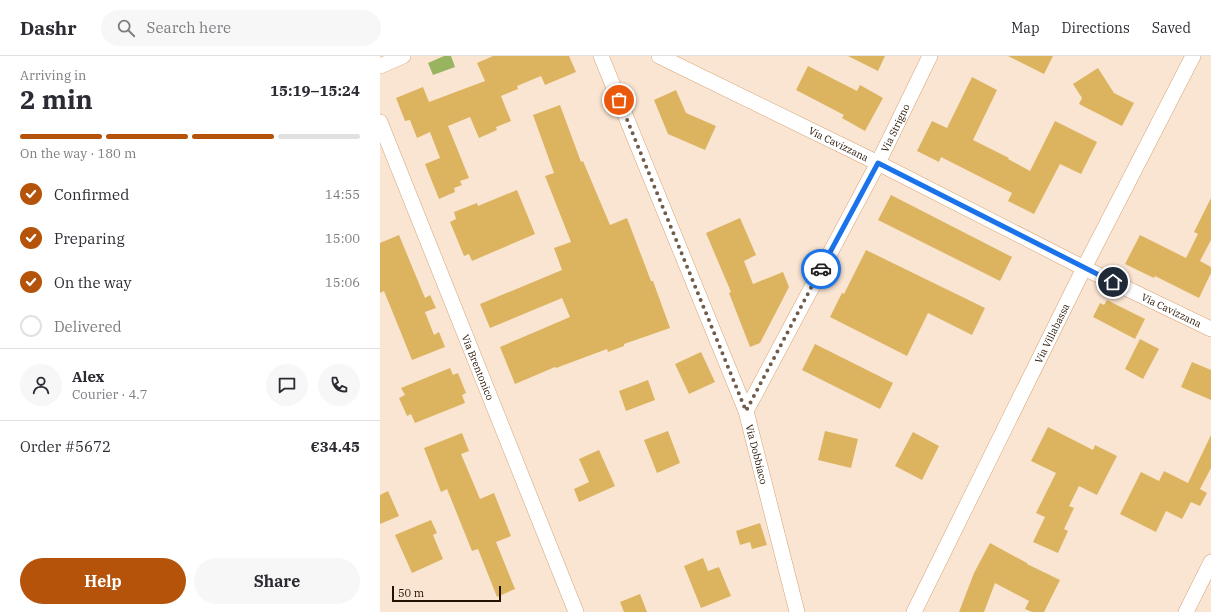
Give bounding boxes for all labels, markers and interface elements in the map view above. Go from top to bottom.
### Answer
search box [101,10,381,46]
text: Dashr [20,16,77,40]
icon: search [115,17,137,39]
text: Search here [147,18,231,37]
text: Map [1011,19,1040,37]
text: Directions [1062,19,1130,37]
text: Saved [1152,19,1191,37]
text: Arriving in [20,67,86,84]
text: 15:19–15:24 [270,81,360,100]
text: 2 min [20,82,93,116]
pin [602,83,636,117]
icon: bag [608,89,630,111]
street label: Via Strigno [878,102,913,154]
street label: Via Cavizzana [806,124,871,165]
text: On the way · 180 m [20,145,136,162]
icon: check [20,183,42,205]
text: Confirmed [54,185,129,204]
text: 14:55 [325,186,360,203]
icon: check [20,227,42,249]
text: Preparing [54,229,125,248]
text: 15:00 [325,230,360,247]
courier [801,249,841,289]
icon: car [810,258,832,280]
pin [1096,265,1130,299]
icon: check [20,271,42,293]
icon: home [1102,271,1124,293]
text: On the way [54,273,132,292]
text: 15:06 [325,274,360,291]
street label: Via Cavizzana [1139,291,1204,331]
street label: Via Villabassa [1032,301,1073,365]
text: Delivered [54,317,122,336]
street label: Via Brentonico [459,333,497,402]
button: person [20,364,62,406]
button: chat [266,364,308,406]
button: phone [318,364,360,406]
text: Alex [72,367,104,386]
text: Courier · 4.7 [72,386,148,403]
street label: Via Dobbiaco [743,423,770,486]
text: Order #5672 [20,437,111,456]
text: €34.45 [310,437,360,456]
button: Help [20,558,186,604]
button: Share [194,558,360,604]
scale bar [392,584,501,603]
text: 50 m [398,586,424,600]

